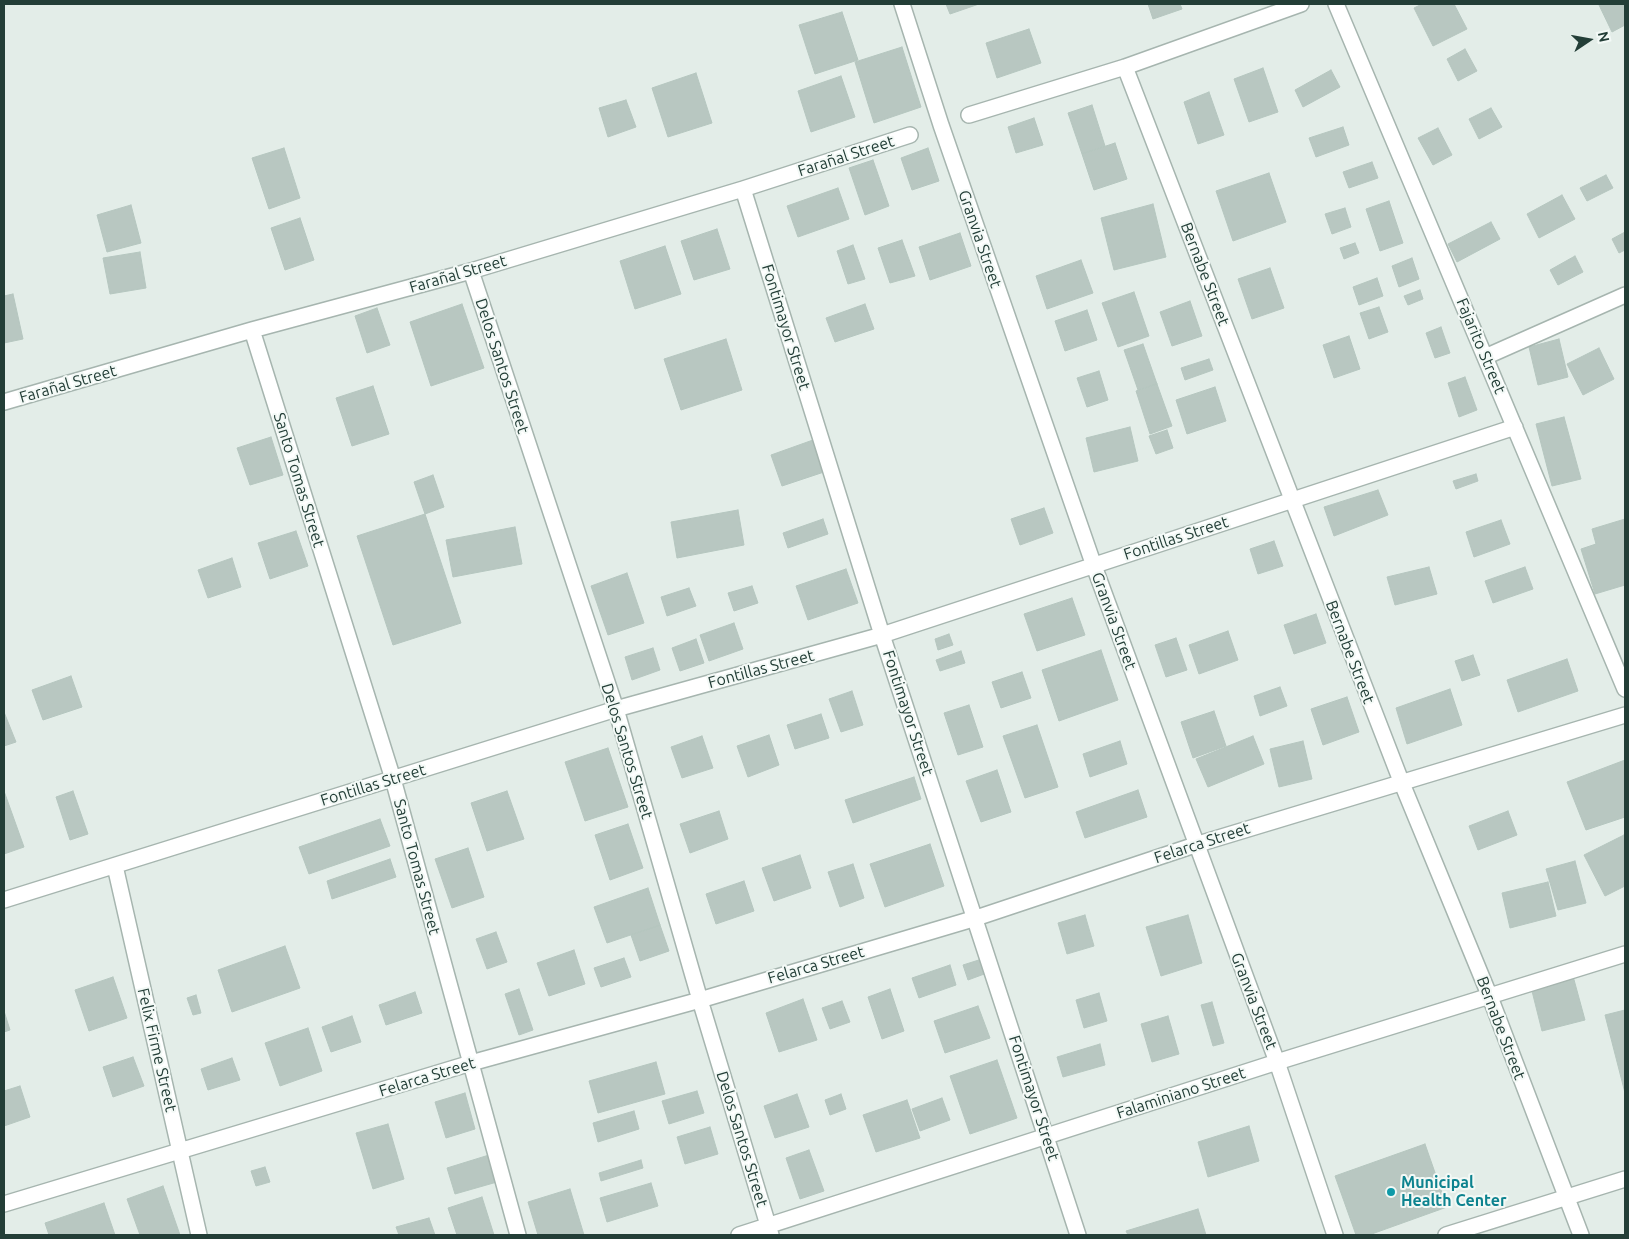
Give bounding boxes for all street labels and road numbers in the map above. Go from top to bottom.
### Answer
street label: Farañal Street [795,131,897,181]
street label: Granvia Street [954,188,1006,290]
street label: Bernabe Street [1177,220,1233,328]
street label: Farañal Street [407,251,509,297]
street label: Fontimayor Street [758,262,814,392]
street label: Fajarito Street [1452,295,1510,397]
street label: Delos Santos Street [471,296,533,436]
street label: Farañal Street [17,361,119,407]
street label: Santo Tomas Street [269,410,329,550]
street label: Fontillas Street [1121,512,1231,564]
street label: Granvia Street [1087,570,1141,672]
street label: Bernabe Street [1322,598,1378,706]
street label: Fontillas Street [706,646,816,692]
street label: Fontimayor Street [879,648,937,778]
street label: Delos Santos Street [597,681,657,821]
street label: Fontillas Street [318,760,428,810]
street label: Santo Tomas Street [390,797,444,937]
street label: Felarca Street [1152,818,1252,868]
street label: Felarca Street [765,942,867,988]
street label: Granvia Street [1227,950,1281,1052]
street label: Bernabe Street [1473,974,1529,1082]
street label: Felix Firme Street [133,986,181,1114]
street label: Fontimayor Street [1005,1033,1063,1163]
street label: Felarca Street [377,1053,477,1101]
street label: Falaminiano Street [1114,1063,1248,1123]
street label: Delos Santos Street [712,1069,772,1209]

